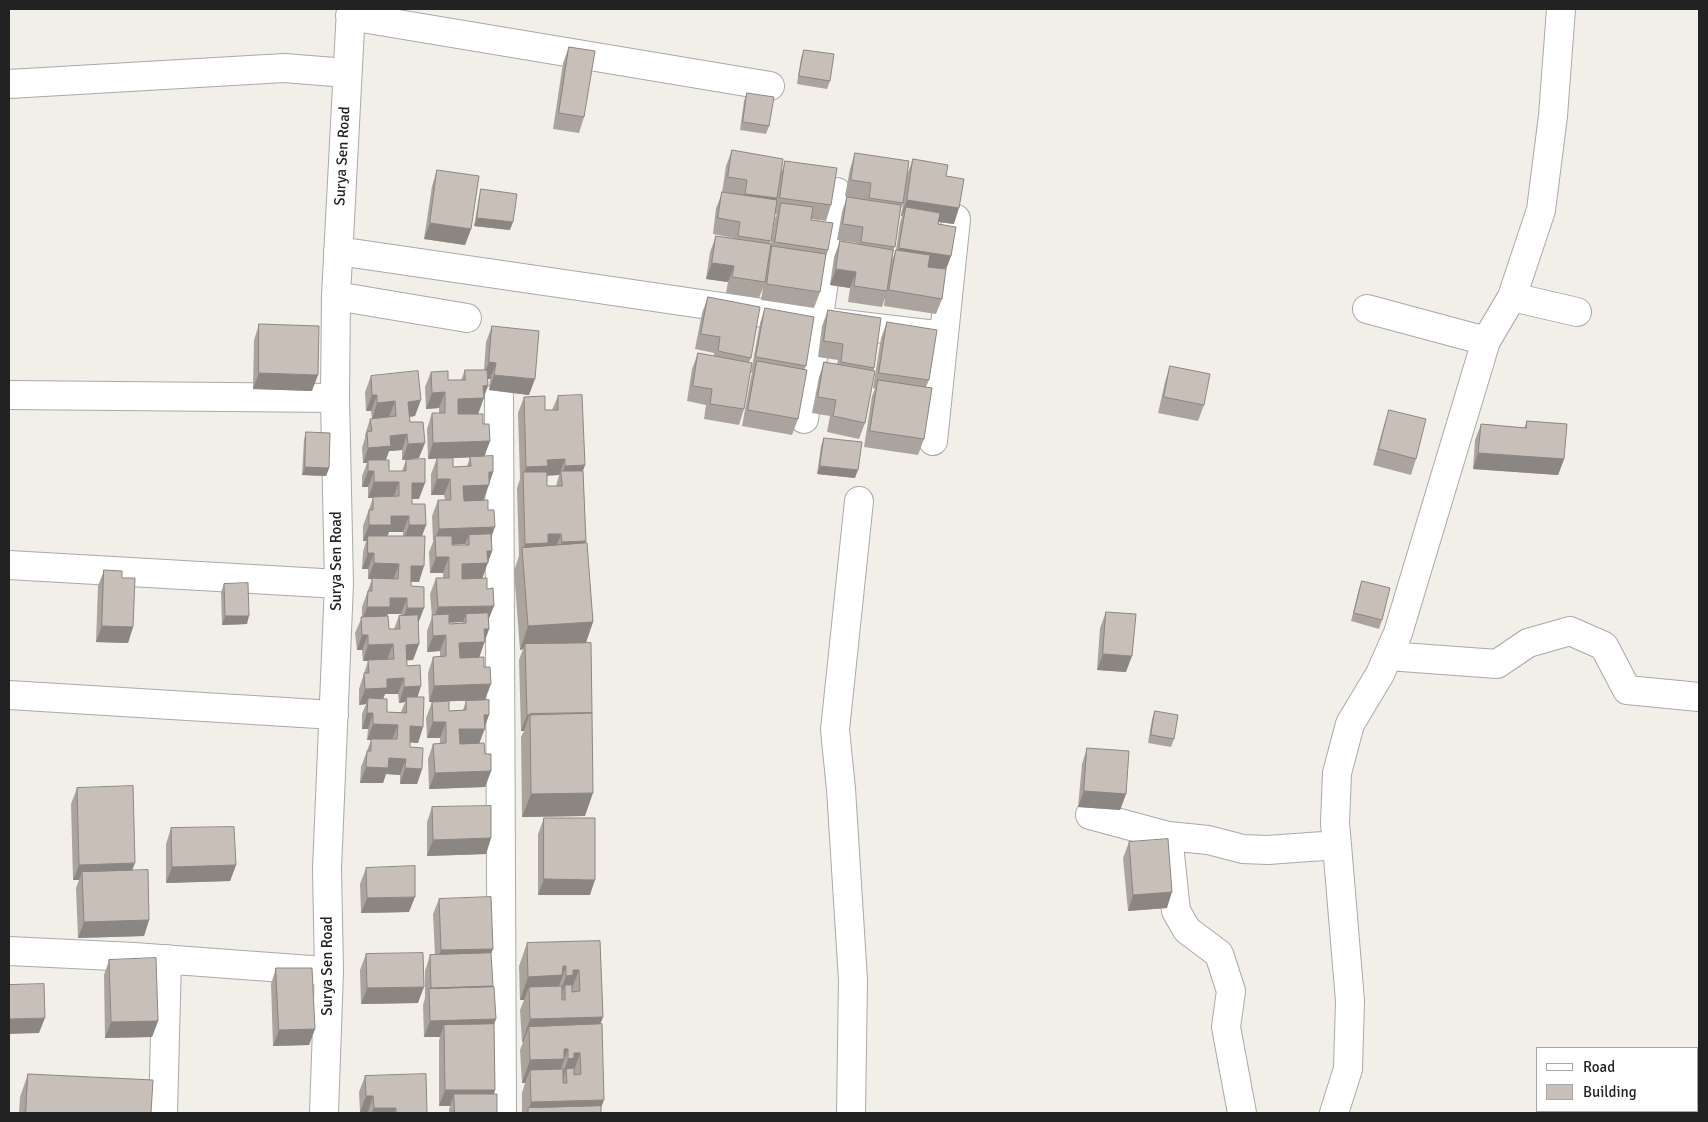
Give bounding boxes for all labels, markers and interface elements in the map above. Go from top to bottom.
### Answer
street label: Surya Sen Road [331,106,355,206]
street label: Surya Sen Road [328,511,346,611]
street label: Surya Sen Road [319,916,337,1016]
legend [1536,1047,1698,1112]
text: Road [1583,1058,1615,1076]
text: Building [1583,1083,1637,1101]

